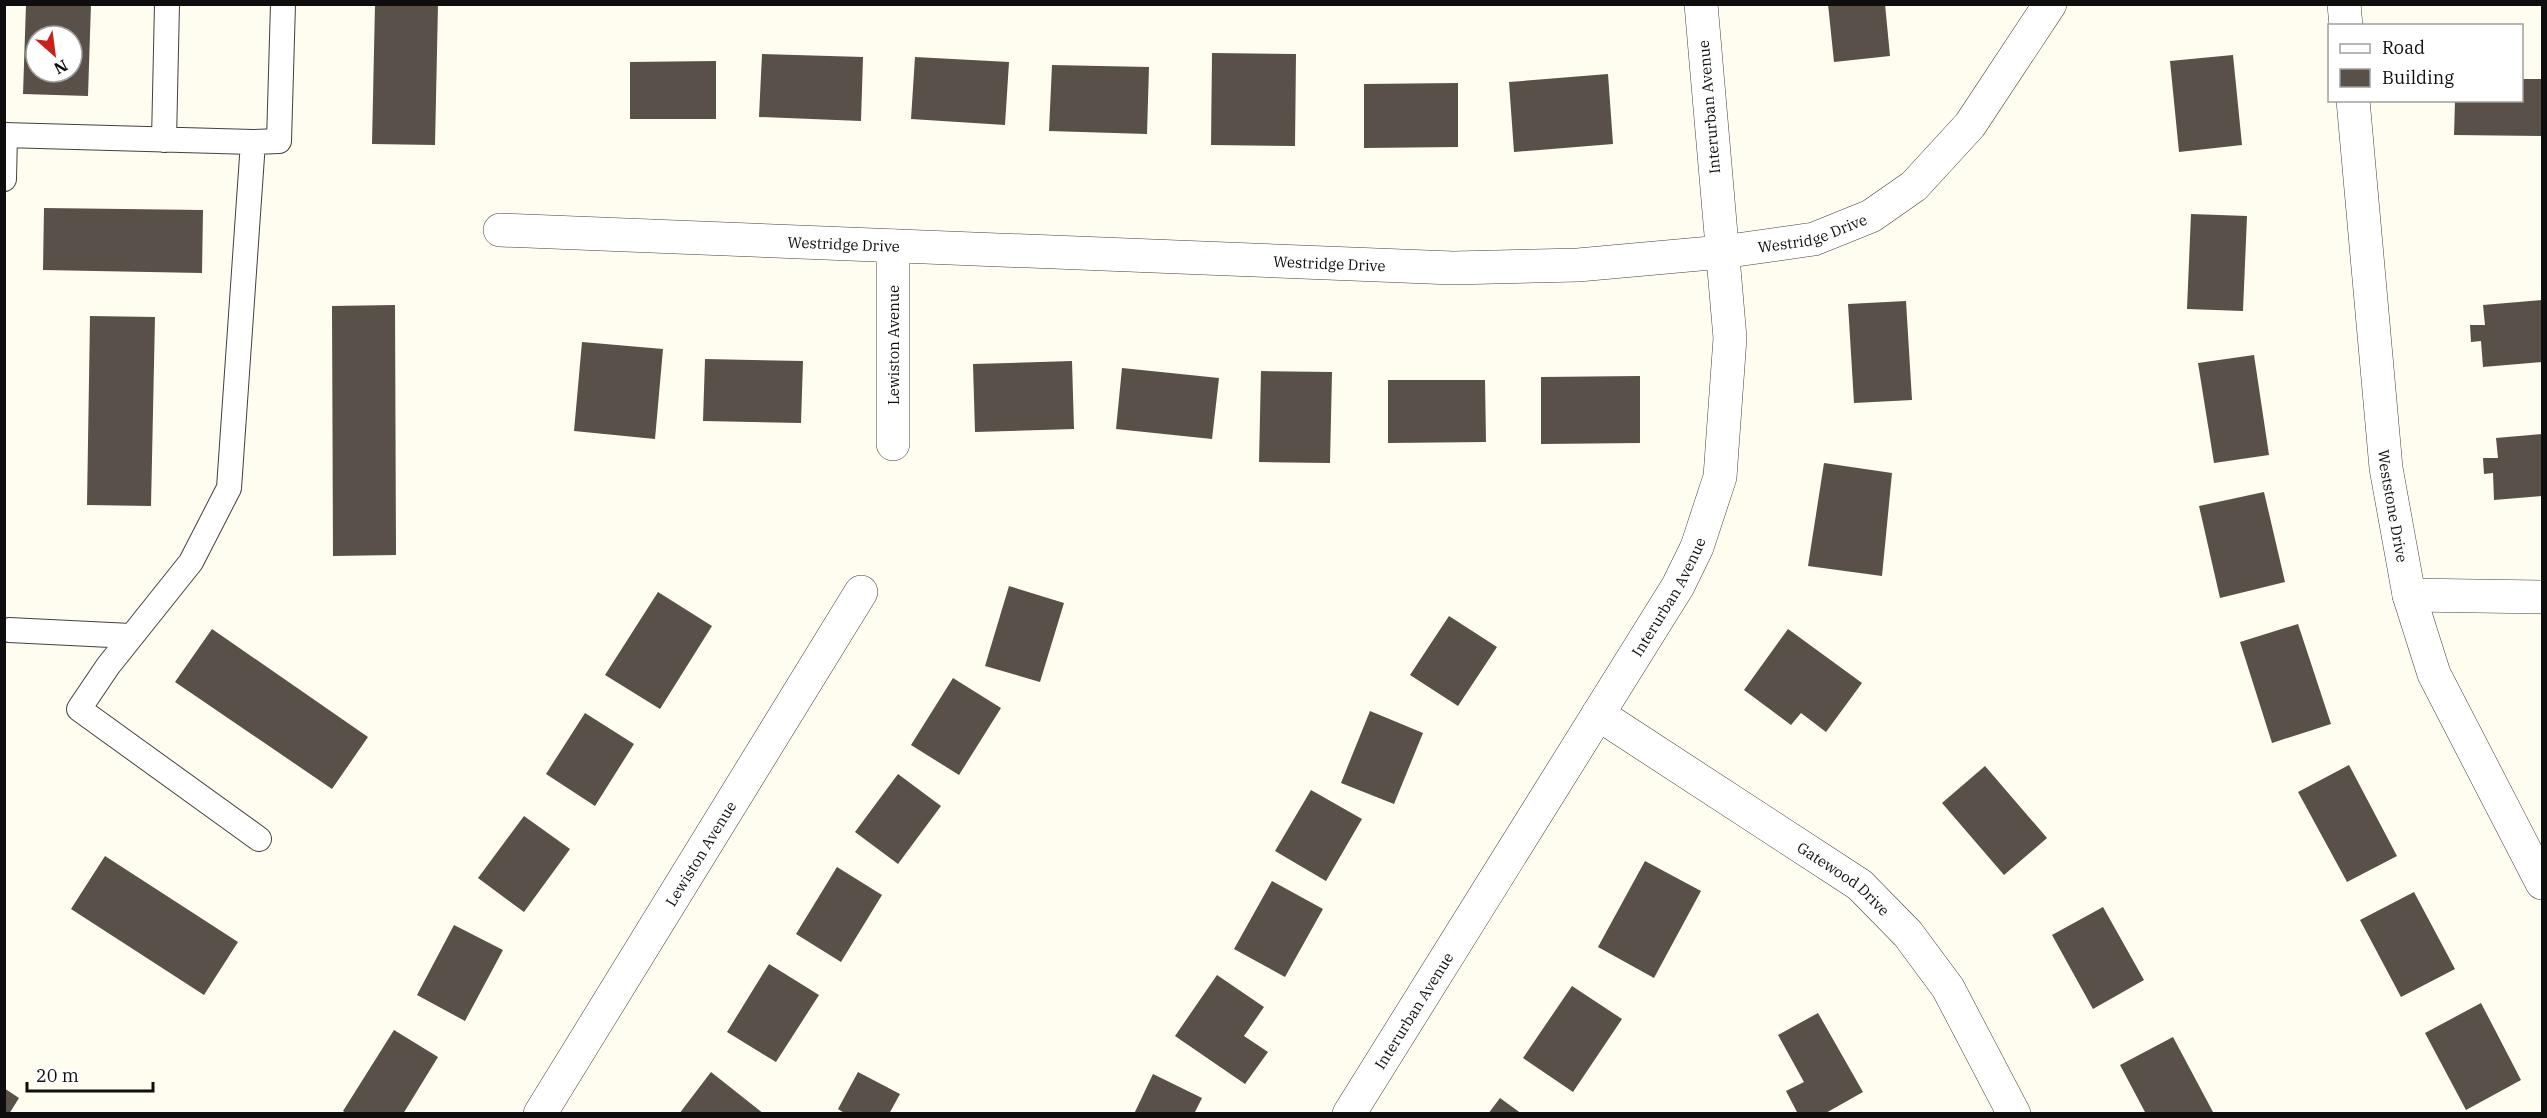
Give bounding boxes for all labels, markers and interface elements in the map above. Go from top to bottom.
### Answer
north arrow [24,24,84,84]
legend [2328,24,2523,102]
text: Road [2382,36,2425,59]
street label: Interurban Avenue [1694,39,1724,175]
text: N [51,55,71,79]
text: Building [2382,66,2454,89]
street label: Westridge Drive [1757,209,1869,256]
street label: Westridge Drive [787,232,900,255]
street label: Westridge Drive [1273,251,1386,275]
street label: Lewiston Avenue [884,285,903,405]
street label: Weststone Drive [2375,449,2412,564]
street label: Interurban Avenue [1627,535,1709,660]
street label: Lewiston Avenue [661,797,740,910]
street label: Gatewood Drive [1794,837,1894,919]
street label: Interurban Avenue [1370,948,1457,1072]
scale bar [27,1055,153,1093]
text: 20 m [36,1064,79,1087]

